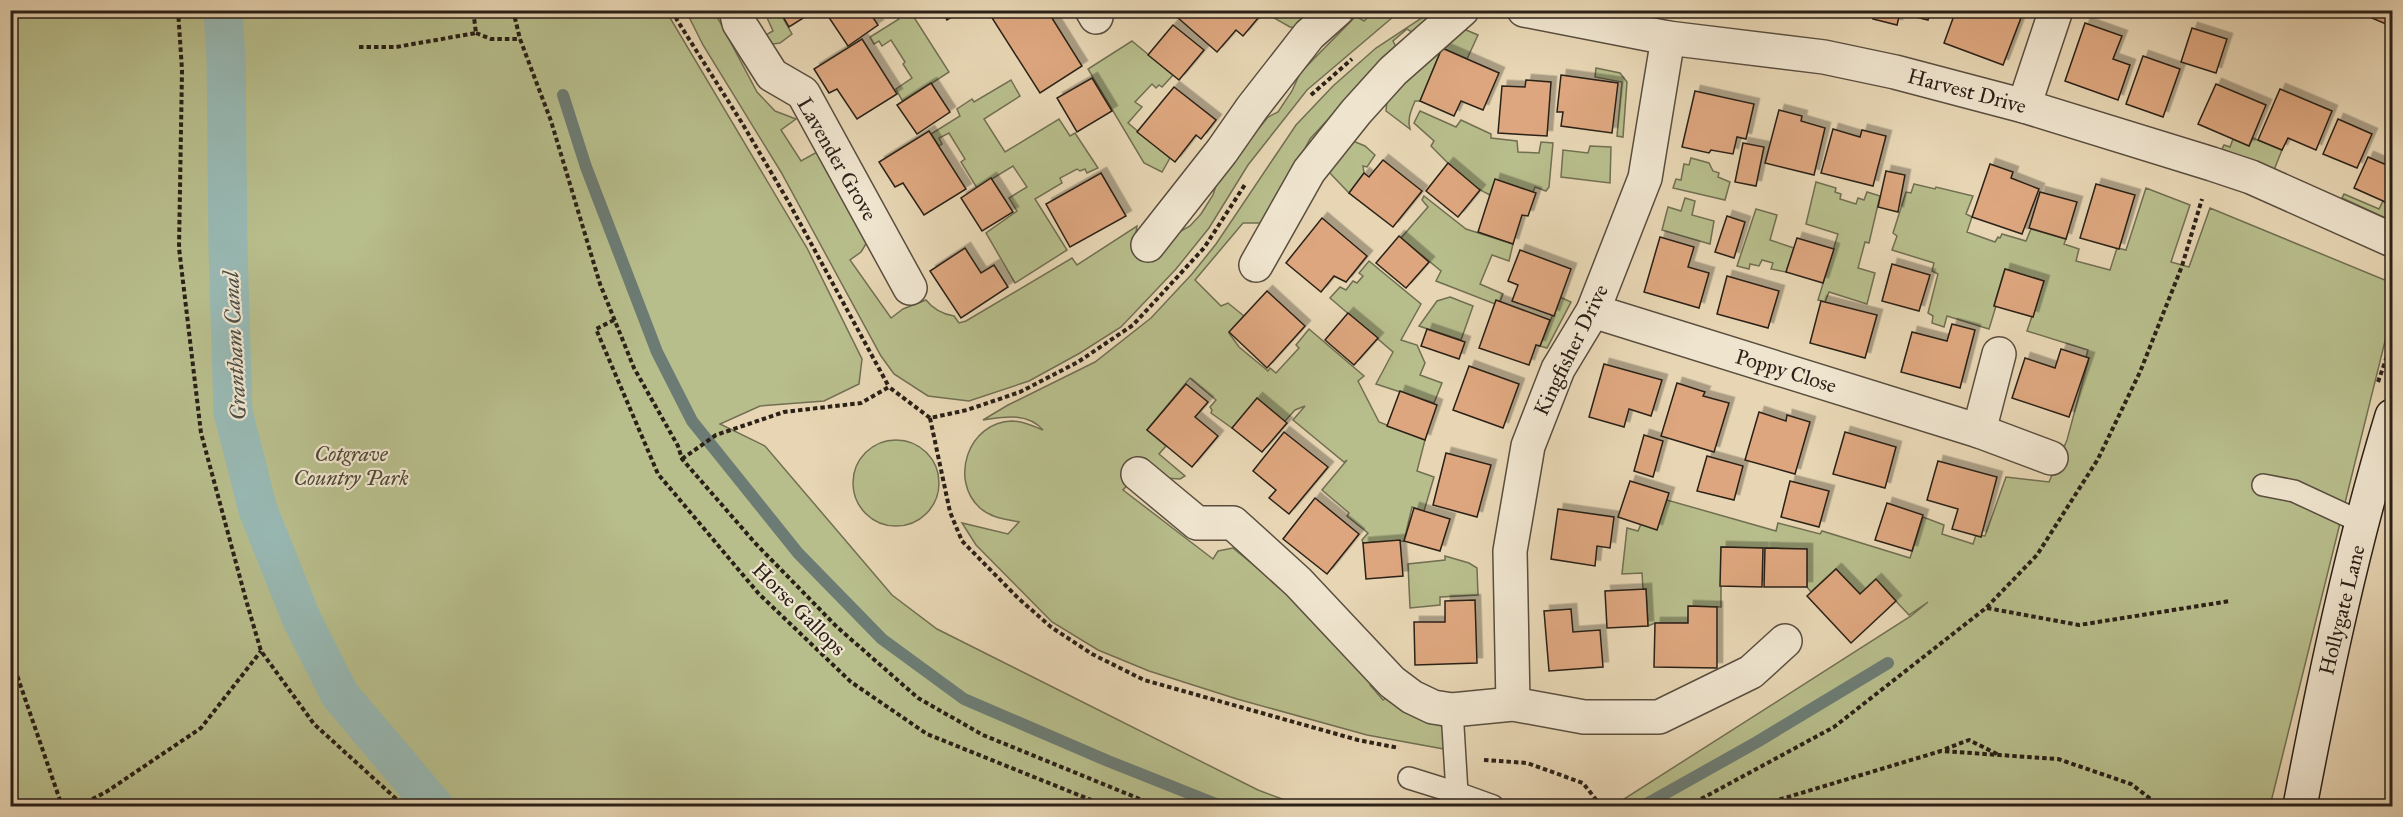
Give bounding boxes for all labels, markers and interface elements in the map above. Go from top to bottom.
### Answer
street label: Harvest Drive [1905,63,2029,119]
street label: Lavender Grove [791,93,883,225]
water label: Grantham Canal [217,269,252,421]
street label: Kingfisher Drive [1528,280,1614,420]
street label: Poppy Close [1732,343,1840,399]
park label: Cotgrave Country Park [293,441,409,491]
street label: Hollygate Lane [2313,542,2371,678]
street label: Horse Gallops [747,557,851,661]

